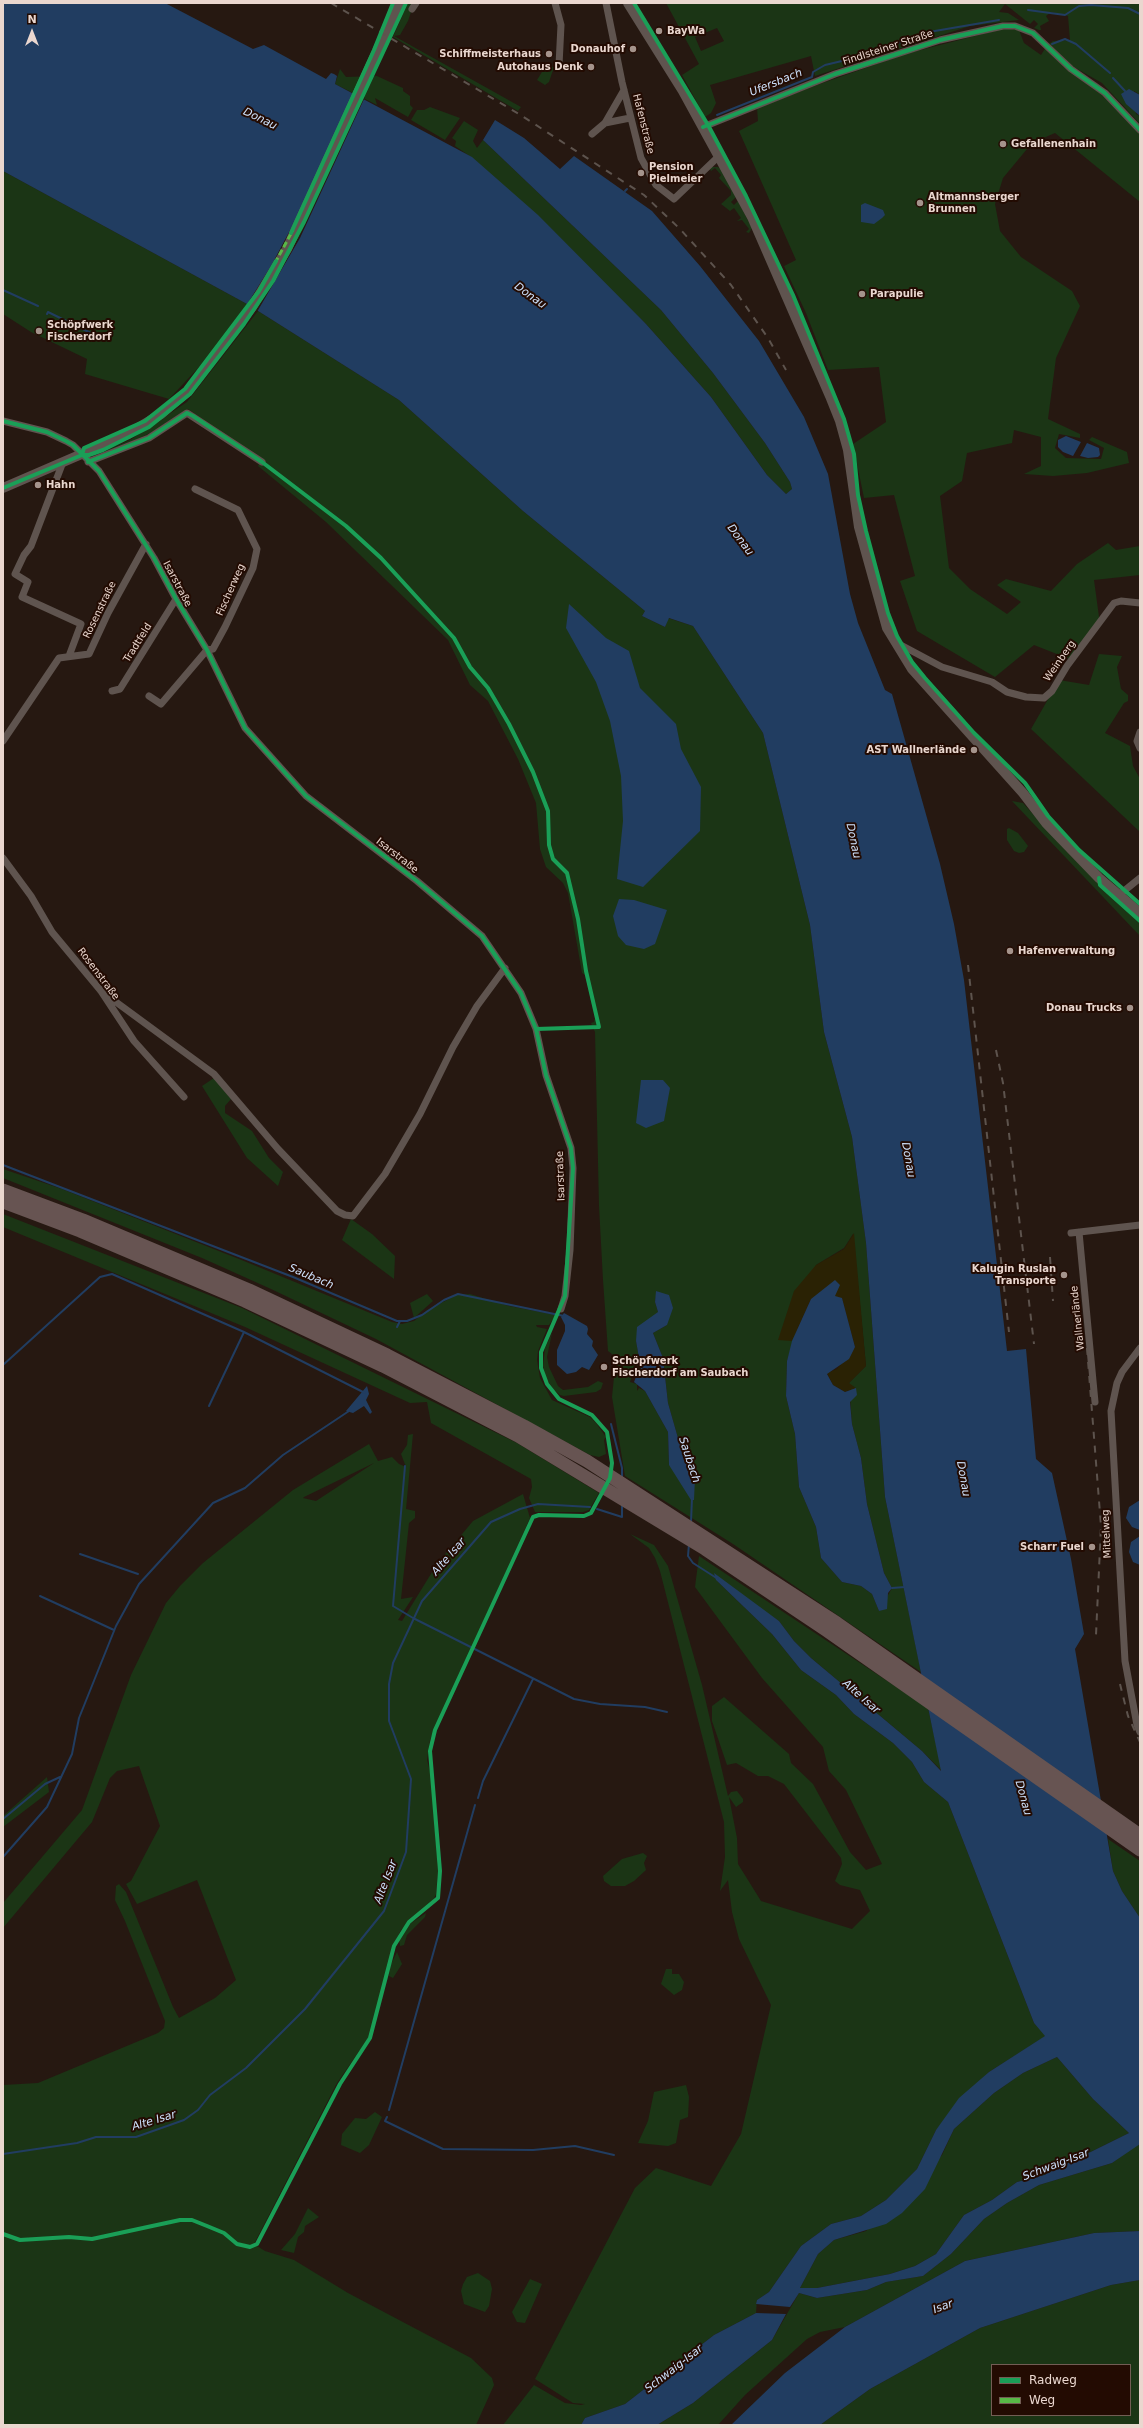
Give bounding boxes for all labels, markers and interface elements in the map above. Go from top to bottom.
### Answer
north arrow [12,12,52,52]
text: N [27,13,37,26]
place label: BayWa [667,25,705,37]
marker: BayWa [654,26,664,36]
street label: Findlsteiner Straße [841,28,935,68]
place label: Donauhof [571,43,625,55]
marker: Donauhof [628,44,638,54]
place label: Schiffmeisterhaus [439,48,541,60]
marker: Schiffmeisterhaus [544,49,554,59]
place label: Autohaus Denk [497,61,583,73]
marker: Autohaus Denk [586,62,596,72]
water label: Ufersbach [748,66,804,100]
street label: Hafenstraße [630,93,656,155]
water label: Donau [241,105,279,133]
place label: Gefallenenhain [1011,138,1096,150]
marker: Gefallenenhain [998,139,1008,149]
place label: Pension Pielmeier [649,161,702,184]
marker: Pension Pielmeier [636,168,646,178]
place label: Altmannsberger Brunnen [928,191,1019,214]
marker: Altmannsberger Brunnen [915,198,925,208]
water label: Donau [512,280,548,312]
place label: Parapulie [870,288,923,300]
marker: Parapulie [857,289,867,299]
place label: Schöpfwerk Fischerdorf [47,319,113,342]
marker: Schöpfwerk Fischerdorf [34,326,44,336]
place label: Hahn [46,479,75,491]
marker: Hahn [33,480,43,490]
water label: Donau [724,522,756,558]
street label: Isarstraße [160,559,194,609]
street label: Fischerweg [214,562,248,618]
street label: Rosenstraße [81,579,119,641]
street label: Tradtfeld [121,621,155,665]
street label: Weinberg [1042,638,1078,684]
place label: AST Wallnerlände [866,744,966,756]
marker: AST Wallnerlände [969,745,979,755]
water label: Donau [843,822,863,860]
street label: Isarstraße [374,836,420,876]
place label: Hafenverwaltung [1018,945,1115,957]
street label: Rosenstraße [75,946,121,1002]
marker: Hafenverwaltung [1005,946,1015,956]
place label: Donau Trucks [1046,1002,1122,1014]
marker: Donau Trucks [1125,1003,1135,1013]
water label: Donau [898,1141,918,1179]
street label: Isarstraße [554,1151,568,1201]
water label: Saubach [287,1262,335,1292]
place label: Kalugin Ruslan Transporte [972,1263,1056,1286]
marker: Kalugin Ruslan Transporte [1059,1270,1069,1280]
street label: Wallnerlände [1069,1285,1087,1351]
place label: Schöpfwerk Fischerdorf am Saubach [612,1355,748,1378]
marker: Schöpfwerk Fischerdorf am Saubach [599,1362,609,1372]
water label: Saubach [675,1435,703,1485]
water label: Donau [953,1460,973,1498]
street label: Mittelweg [1100,1509,1114,1559]
water label: Alte Isar [429,1536,469,1578]
place label: Scharr Fuel [1020,1541,1084,1553]
marker: Scharr Fuel [1087,1542,1097,1552]
water label: Alte Isar [840,1677,882,1717]
water label: Donau [1012,1779,1034,1817]
water label: Alte Isar [372,1858,400,1906]
water label: Alte Isar [130,2108,178,2134]
water label: Schwaig-Isar [1021,2146,1091,2184]
water label: Isar [931,2297,955,2317]
water label: Schwaig-Isar [642,2342,706,2396]
legend [991,2364,1131,2416]
text: Radweg [1029,2373,1077,2387]
text: Weg [1029,2393,1055,2407]

